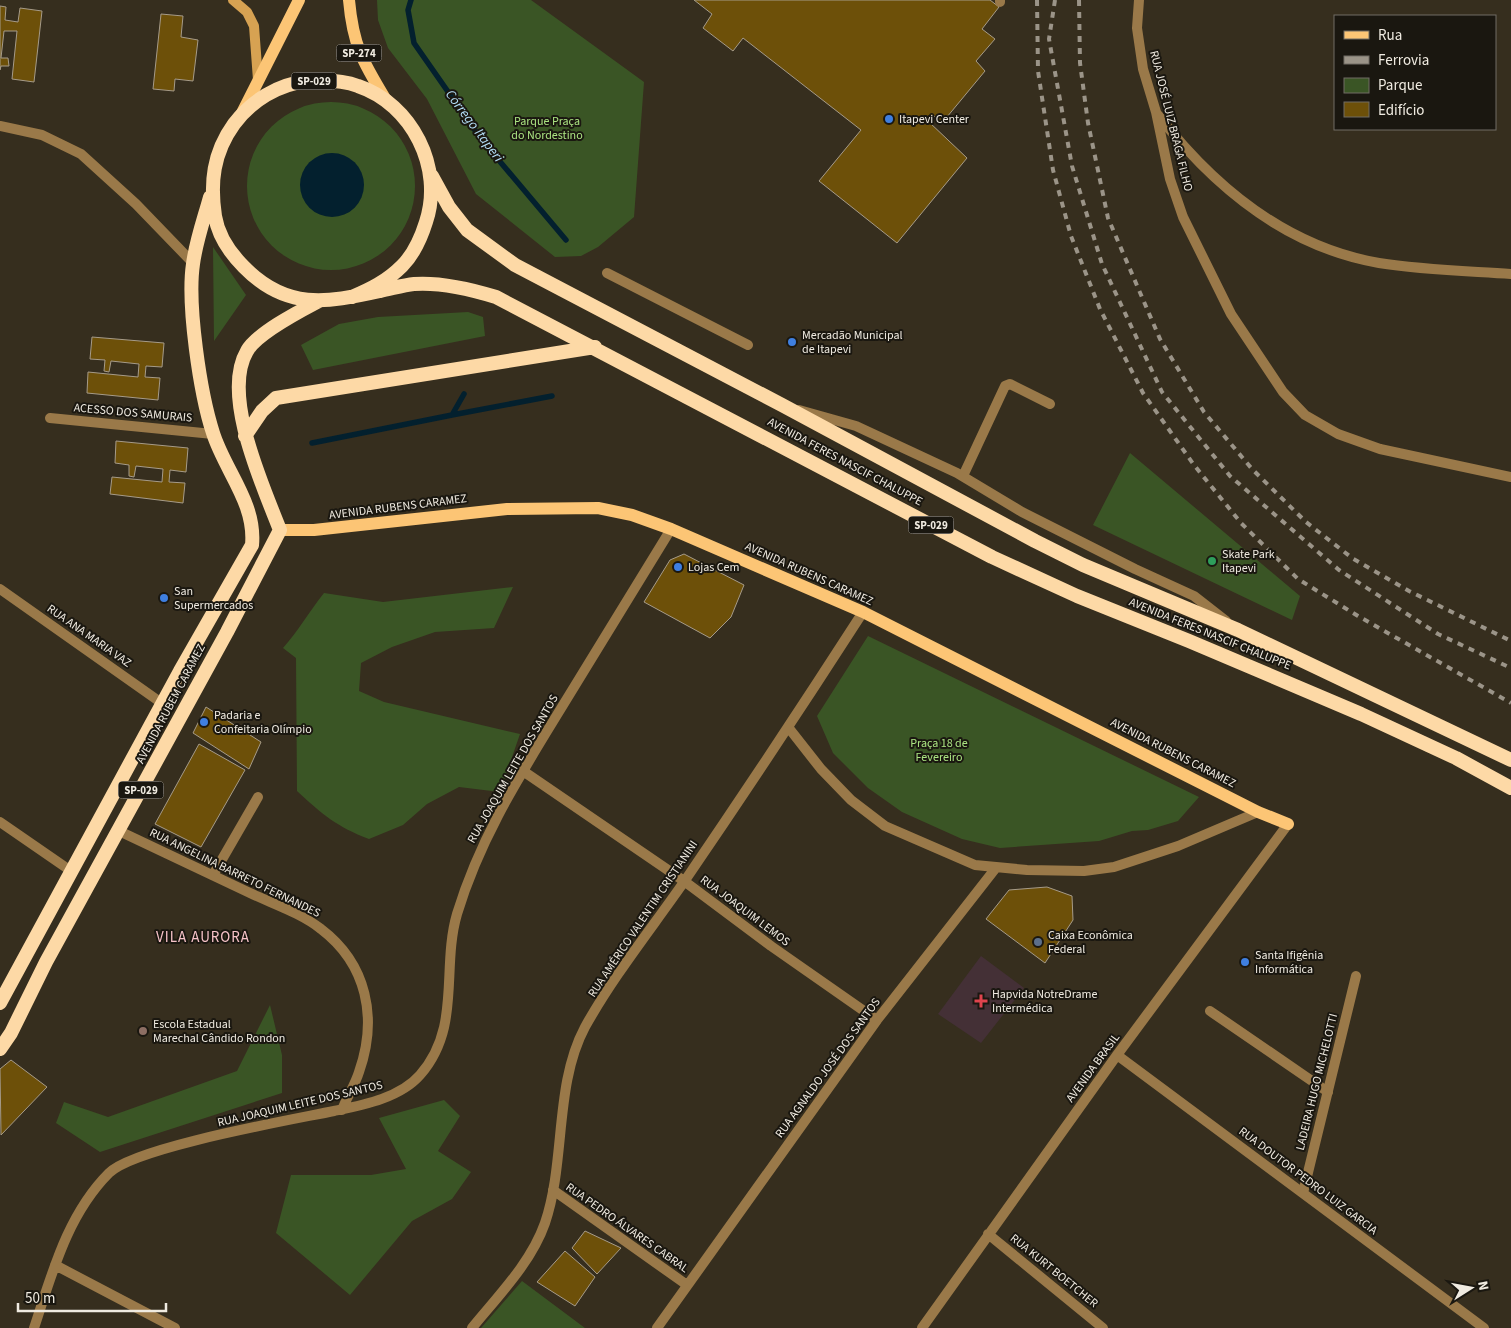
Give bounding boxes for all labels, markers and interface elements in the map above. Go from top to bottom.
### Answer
legend [1334,15,1496,130]
text: Rua [1378,25,1402,46]
road number: SP-274 [336,44,382,62]
street label: RUA JOSÉ LUIZ BRAGA FILHO [1145,49,1197,193]
text: Ferrovia [1378,50,1429,71]
road number: SP-029 [292,72,336,90]
text: Parque [1378,75,1422,96]
water label: Córrego Itaperi [440,86,508,167]
text: Edifício [1378,100,1425,121]
place label: Itapevi Center [899,111,970,128]
park label: Parque Praça do Nordestino [511,113,583,144]
marker: Itapevi Center [883,113,895,125]
place label: Mercadão Municipal de Itapevi [802,327,903,358]
marker: Mercadão Municipal de Itapevi [786,336,798,348]
street label: ACESSO DOS SAMURAIS [73,399,193,427]
street label: AVENIDA FERES NASCIF CHALUPPE [764,414,926,510]
street label: AVENIDA RUBENS CARAMEZ [328,490,468,524]
road number: SP-029 [908,516,954,534]
street label: AVENIDA RUBENS CARAMEZ [742,538,876,610]
place label: Skate Park Itapevi [1222,546,1275,577]
marker: Skate Park Itapevi [1206,555,1218,567]
place label: Lojas Cem [688,559,739,576]
marker: Lojas Cem [672,561,684,573]
place label: San Supermercados [174,583,253,614]
marker: San Supermercados [158,592,170,604]
street label: AVENIDA FERES NASCIF CHALUPPE [1126,594,1294,674]
street label: RUA ANA MARIA VAZ [43,600,135,672]
street label: AVENIDA RUBEM CARAMEZ [132,641,210,767]
street label: RUA JOAQUIM LEITE DOS SANTOS [463,692,563,846]
place label: Padaria e Confeitaria Olímpio [214,707,312,738]
street label: AVENIDA RUBENS CARAMEZ [1107,714,1239,792]
marker: Padaria e Confeitaria Olímpio [198,716,210,728]
park label: Praça 18 de Fevereiro [910,735,968,766]
road number: SP-029 [118,782,164,798]
street label: RUA ANGELINA BARRETO FERNANDES [147,824,323,922]
street label: RUA AMÉRICO VALENTIM CRISTIANINI [584,837,702,1001]
street label: RUA JOAQUIM LEMOS [697,872,793,950]
district label: VILA AURORA [156,927,250,948]
place label: Caixa Econômica Federal [1048,927,1133,958]
marker: Caixa Econômica Federal [1032,936,1044,948]
place label: Santa Ifigênia Informática [1255,947,1323,978]
marker: Santa Ifigênia Informática [1239,956,1251,968]
place label: Hapvida NotreDrame Intermédica [992,986,1098,1017]
marker: Hapvida NotreDrame Intermédica [974,994,988,1008]
street label: RUA AGNALDO JOSÉ DOS SANTOS [771,995,885,1141]
street label: LADEIRA HUGO MICHELOTTI [1292,1012,1342,1152]
place label: Escola Estadual Marechal Cândido Rondon [153,1016,285,1047]
marker: Escola Estadual Marechal Cândido Rondon [137,1025,149,1037]
street label: AVENIDA BRASIL [1062,1030,1124,1106]
street label: RUA JOAQUIM LEITE DOS SANTOS [216,1077,384,1131]
street label: RUA DOUTOR PEDRO LUIZ GARCIA [1235,1123,1381,1239]
street label: RUA PEDRO ÁLVARES CABRAL [562,1179,692,1277]
street label: RUA KURT BOETCHER [1006,1230,1102,1312]
north arrow [1446,1263,1496,1313]
text: N [1472,1279,1493,1292]
scale bar [18,1280,165,1312]
text: 50 m [25,1288,55,1309]

